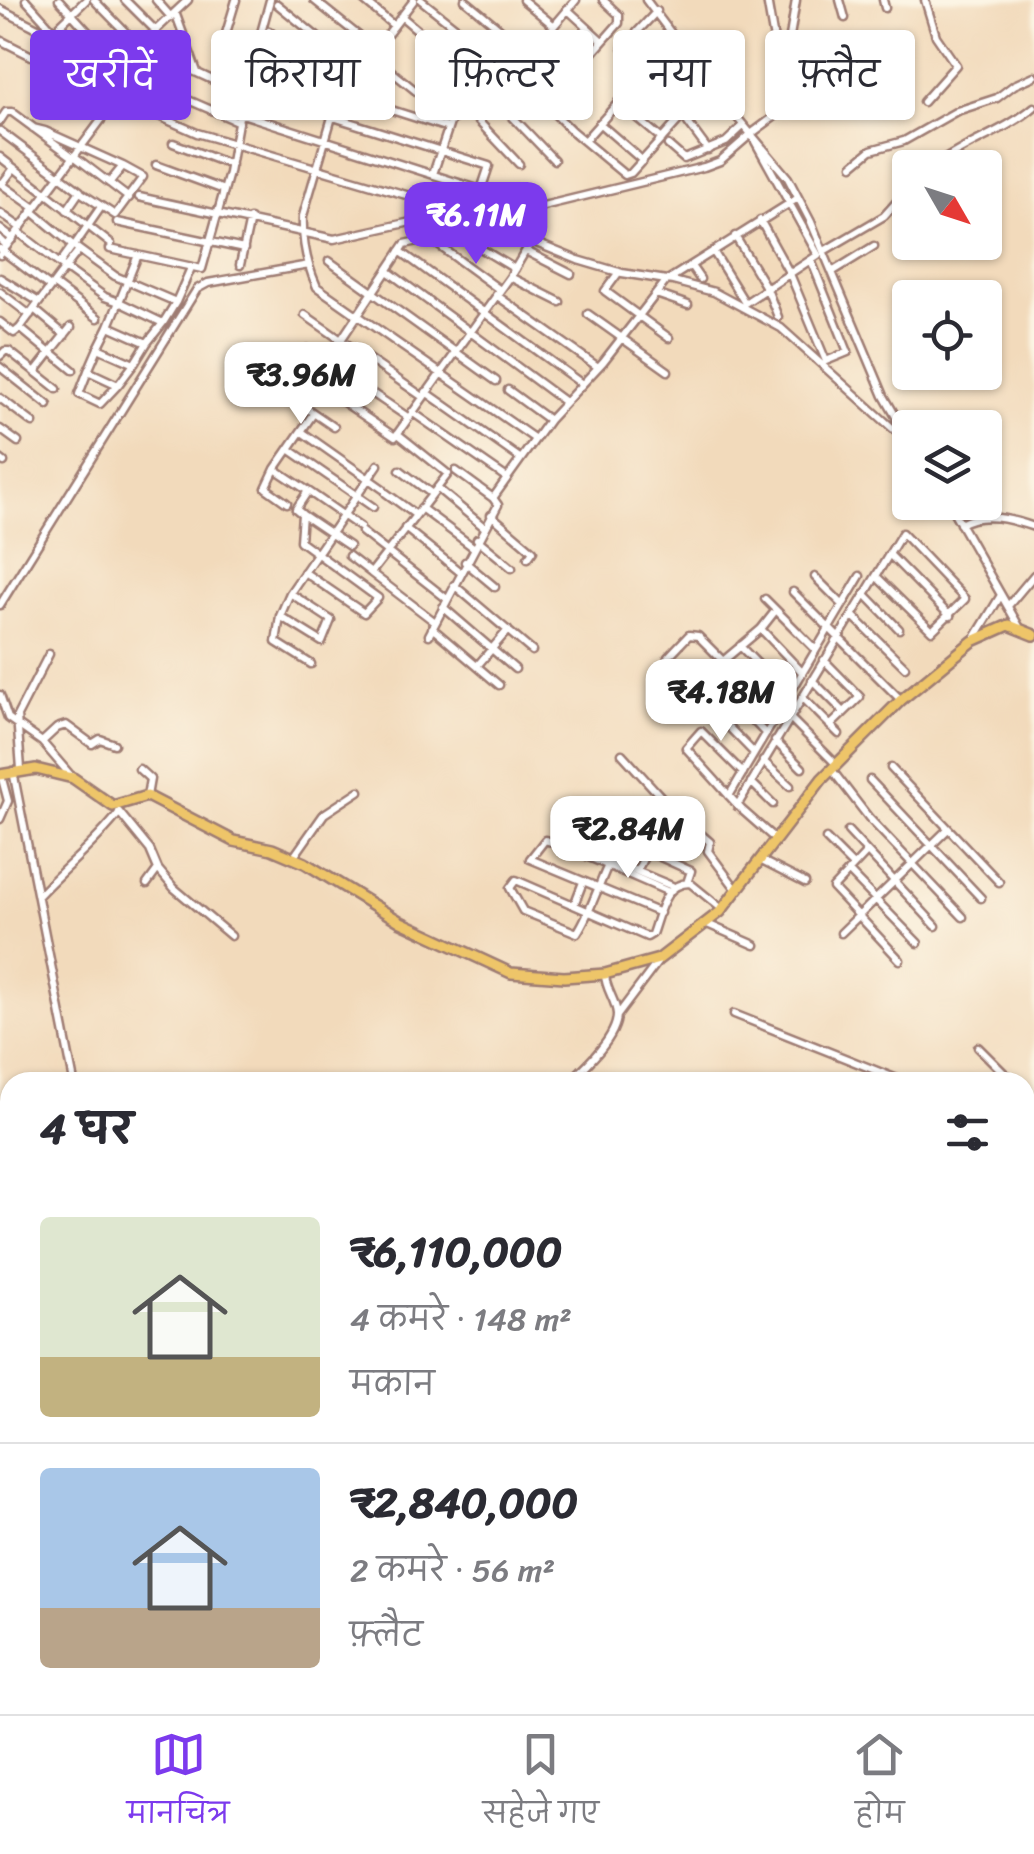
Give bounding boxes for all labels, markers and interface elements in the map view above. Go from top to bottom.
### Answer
chip: खरीदें [30,30,191,120]
chip: किराया [211,30,395,120]
chip: फ़िल्टर [415,30,593,120]
chip: नया [613,30,745,120]
chip: फ़्लैट [765,30,915,120]
north arrow [892,150,1002,260]
map controls [892,150,1002,520]
pin: ₹6.11M [395,182,557,267]
text: ₹6.11M [426,186,526,243]
button: locate [892,280,1002,390]
pin: ₹3.96M [220,342,382,427]
text: ₹3.96M [246,346,356,403]
button: layers [892,410,1002,520]
pin: ₹4.18M [640,659,802,744]
text: ₹4.18M [668,663,774,720]
pin: ₹2.84M [547,796,709,881]
text: ₹2.84M [572,800,684,857]
text: 4 घर [40,1092,133,1166]
icon: filters [940,1105,995,1160]
text: ₹6,110,000 [350,1215,562,1289]
icon: home [120,1257,240,1377]
text: 4 कमरे · 148 m² [350,1291,572,1348]
text: मकान [350,1356,435,1413]
text: ₹2,840,000 [350,1466,578,1540]
icon: home [120,1508,240,1628]
text: 2 कमरे · 56 m² [350,1542,555,1599]
text: फ़्लैट [350,1607,423,1664]
tab: मानचित्र [127,1727,229,1844]
tab: सहेजे गए [483,1727,599,1844]
tab: होम [852,1727,907,1844]

